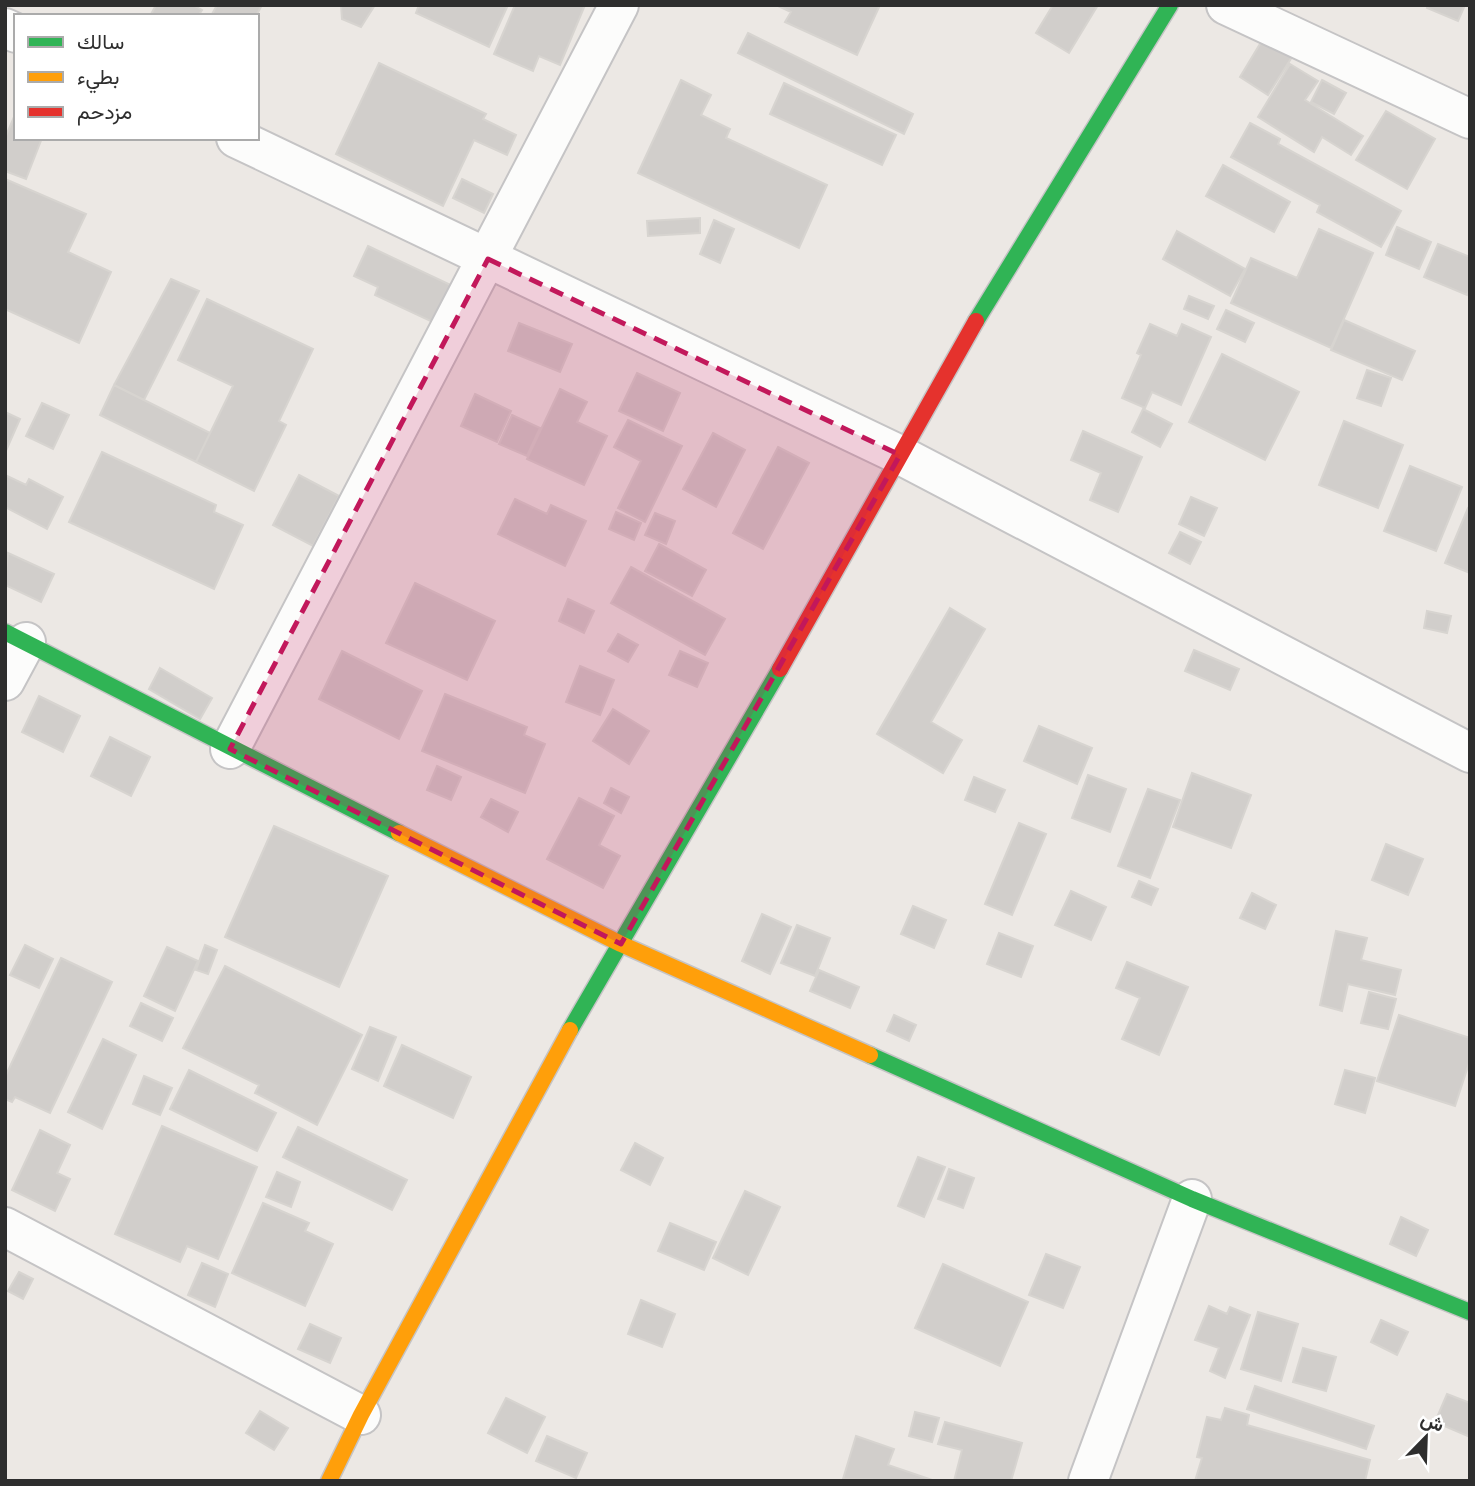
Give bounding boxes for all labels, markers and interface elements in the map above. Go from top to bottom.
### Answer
legend [14,14,259,140]
text: سالك [77,30,124,54]
text: بطيء [77,65,120,94]
text: مزدحم [77,100,132,126]
north arrow [1391,1402,1461,1472]
text: ش [1417,1407,1448,1437]

